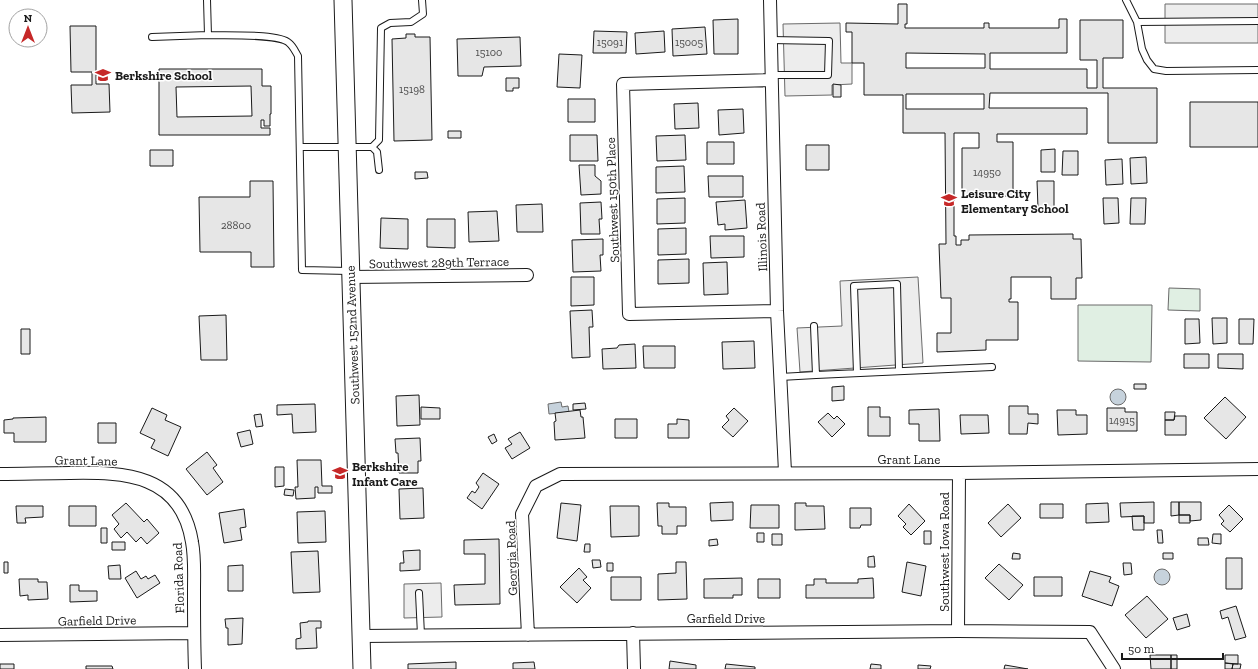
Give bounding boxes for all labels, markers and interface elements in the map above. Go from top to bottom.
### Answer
north arrow [8,8,48,48]
text: N [24,12,33,25]
house number: 15091 [597,36,624,49]
house number: 15005 [675,36,703,49]
house number: 15100 [476,46,502,59]
school or university icon: Berkshire School [94,66,112,84]
place label: Berkshire School [115,68,213,83]
house number: 15198 [399,83,425,96]
street label: Southwest 150th Place [603,137,622,263]
house number: 14950 [973,166,1001,179]
place label: Leisure City Elementary School [961,186,1069,216]
school or university icon: Leisure City Elementary School [940,191,958,209]
street label: Illinois Road [753,202,770,272]
house number: 28800 [221,219,251,232]
street label: Southwest 289th Terrace [369,254,509,271]
street label: Southwest 152nd Avenue [343,265,362,405]
house number: 14915 [1109,414,1135,427]
street label: Grant Lane [54,452,118,469]
street label: Grant Lane [878,452,940,467]
place label: Berkshire Infant Care [352,459,418,489]
school or university icon: Berkshire Infant Care [331,464,349,482]
street label: Southwest Iowa Road [937,492,952,612]
street label: Georgia Road [503,520,520,596]
street label: Florida Road [170,542,187,614]
street label: Garfield Drive [687,611,765,626]
street label: Garfield Drive [58,612,136,629]
scale bar [1122,635,1223,661]
text: 50 m [1128,642,1155,656]

